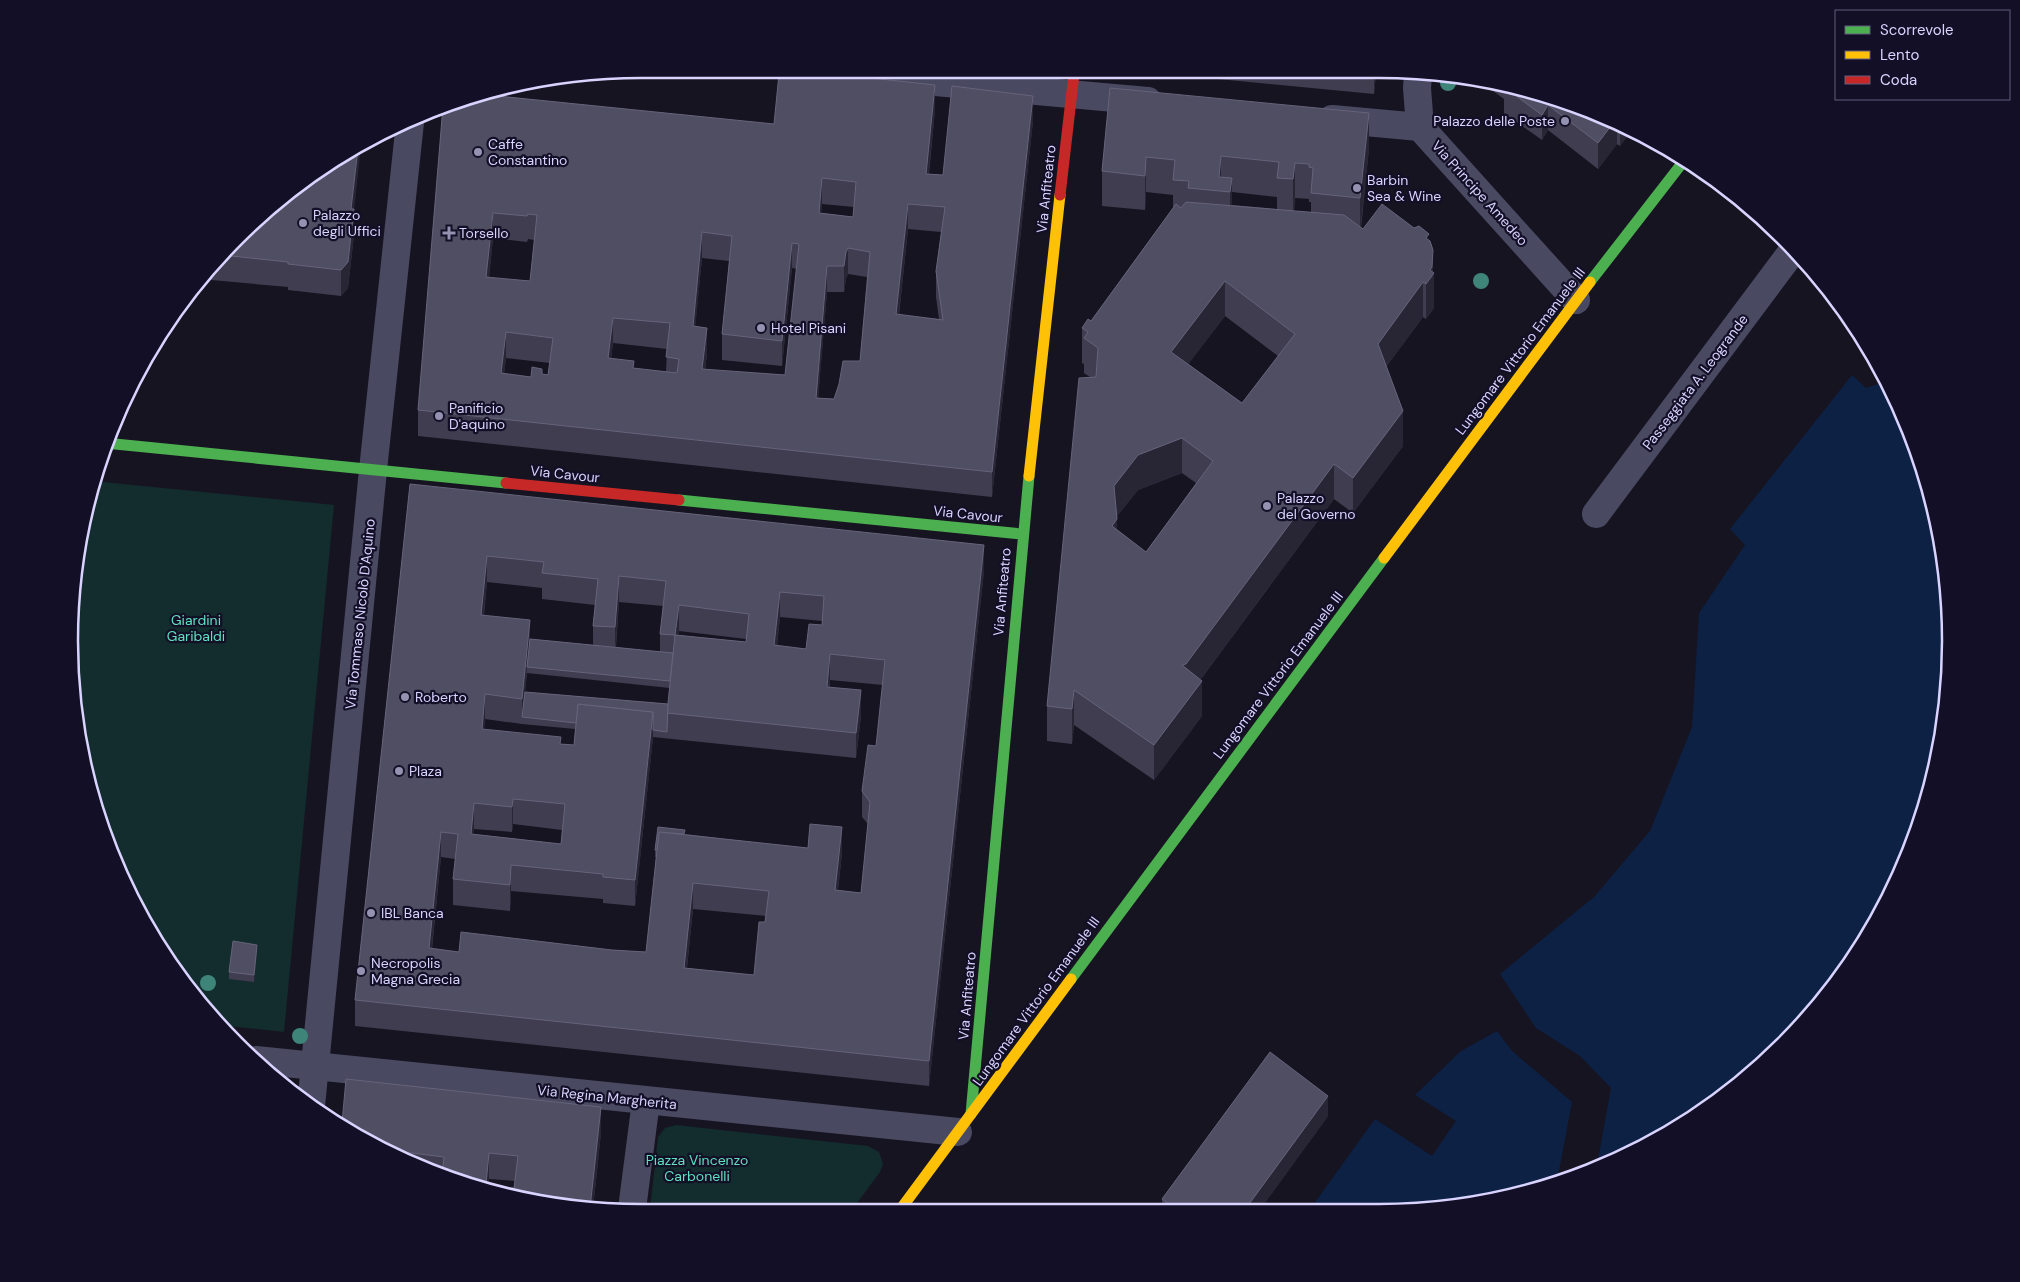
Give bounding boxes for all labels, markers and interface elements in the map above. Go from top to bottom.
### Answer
legend [1835,10,2010,100]
text: Scorrevole [1880,20,1954,40]
text: Lento [1880,45,1919,65]
text: Coda [1880,70,1917,90]
place label: Palazzo delle Poste [1433,112,1555,130]
marker: Palazzo delle Poste [1559,115,1571,127]
place label: Caffe Constantino [488,135,567,169]
street label: Via Principe Amedeo [1428,137,1532,249]
street label: Via Anfiteatro [1032,144,1060,234]
marker: Caffe Constantino [472,146,484,158]
place label: Barbin Sea & Wine [1367,171,1441,205]
marker: Barbin Sea & Wine [1351,182,1363,194]
place label: Palazzo degli Uffici [313,206,381,240]
marker: Palazzo degli Uffici [297,217,309,229]
place label: Torsello [459,224,509,242]
marker: Torsello [443,227,455,239]
street label: Lungomare Vittorio Emanuele III [1451,264,1589,438]
street label: Passeggiata A. Leogrande [1638,311,1752,453]
place label: Hotel Pisani [771,319,846,337]
marker: Hotel Pisani [755,322,767,334]
place label: Panificio D'aquino [449,399,505,433]
marker: Panificio D'aquino [433,410,445,422]
street label: Via Cavour [529,461,601,487]
place label: Palazzo del Governo [1277,489,1356,523]
marker: Palazzo del Governo [1261,500,1273,512]
street label: Via Cavour [932,501,1004,527]
street label: Via Tommaso Nicolò D'Aquino [341,518,379,710]
street label: Via Anfiteatro [989,547,1015,637]
street label: Lungomare Vittorio Emanuele III [1209,588,1347,762]
park label: Giardini Garibaldi [167,611,225,645]
place label: Roberto [415,688,467,706]
marker: Roberto [399,691,411,703]
place label: Plaza [409,762,442,780]
marker: Plaza [393,765,405,777]
place label: IBL Banca [381,904,444,922]
marker: IBL Banca [365,907,377,919]
street label: Lungomare Vittorio Emanuele III [968,913,1104,1089]
street label: Via Anfiteatro [954,951,980,1041]
place label: Necropolis Magna Grecia [371,954,460,988]
marker: Necropolis Magna Grecia [355,965,367,977]
street label: Via Regina Margherita [536,1081,678,1113]
park label: Piazza Vincenzo Carbonelli [646,1151,748,1185]

